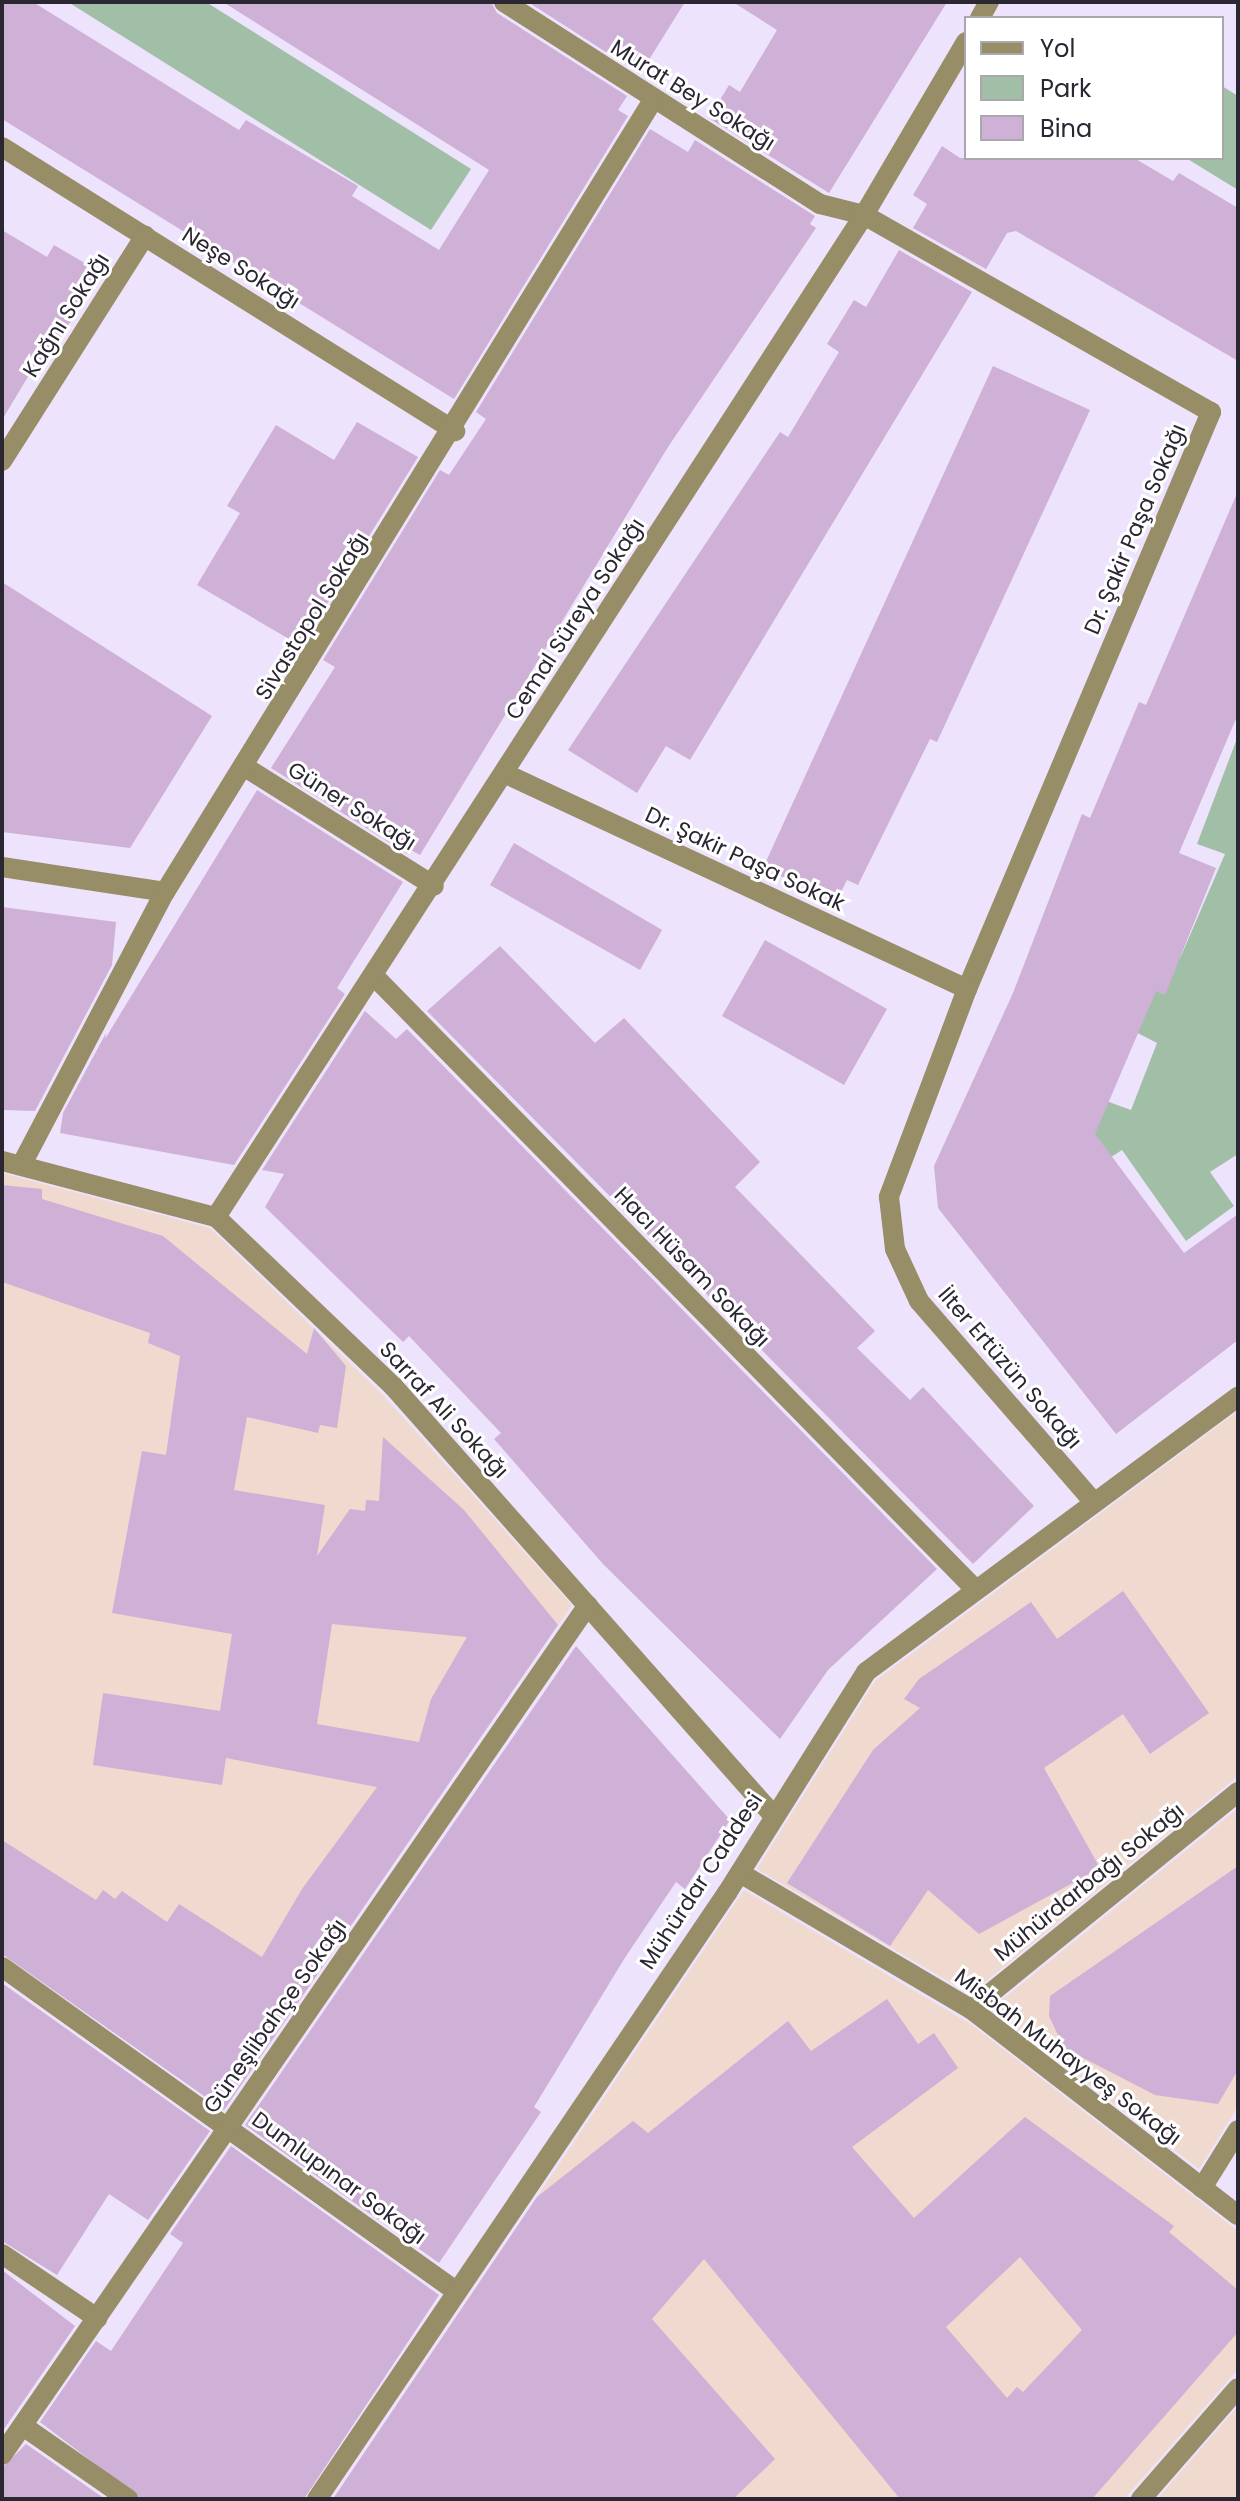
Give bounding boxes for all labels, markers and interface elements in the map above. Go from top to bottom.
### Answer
legend [964,16,1224,160]
text: Yol [1040,32,1075,65]
street label: Murat Bey Sokağı [606,34,780,156]
text: Park [1040,72,1091,105]
text: Bina [1040,112,1092,145]
street label: Neşe Sokağı [177,221,305,315]
street label: Kağnı Sokağı [17,248,115,382]
street label: Dr. Şakir Paşa Sokağı [1079,420,1191,638]
street label: Cemal Süreya Sokağı [500,513,650,725]
street label: Sivastopol Sokağı [250,527,374,705]
street label: Güner Sokağı [283,756,421,856]
street label: Dr. Şakir Paşa Sokak [641,801,849,917]
street label: Hacı Hüsam Sokağı [609,1181,775,1353]
street label: İlter Ertüzün Sokağı [933,1282,1087,1454]
street label: Sarraf Ali Sokağı [374,1336,514,1484]
street label: Mühürdar Caddesi [634,1788,768,1974]
street label: Mühürdarbağı Sokağı [989,1797,1189,1967]
street label: Güneşlibahçe Sokağı [198,1914,352,2118]
street label: Misbah Muhayyeş Sokağı [950,1963,1186,2151]
street label: Dumlupınar Sokağı [247,2106,431,2250]

